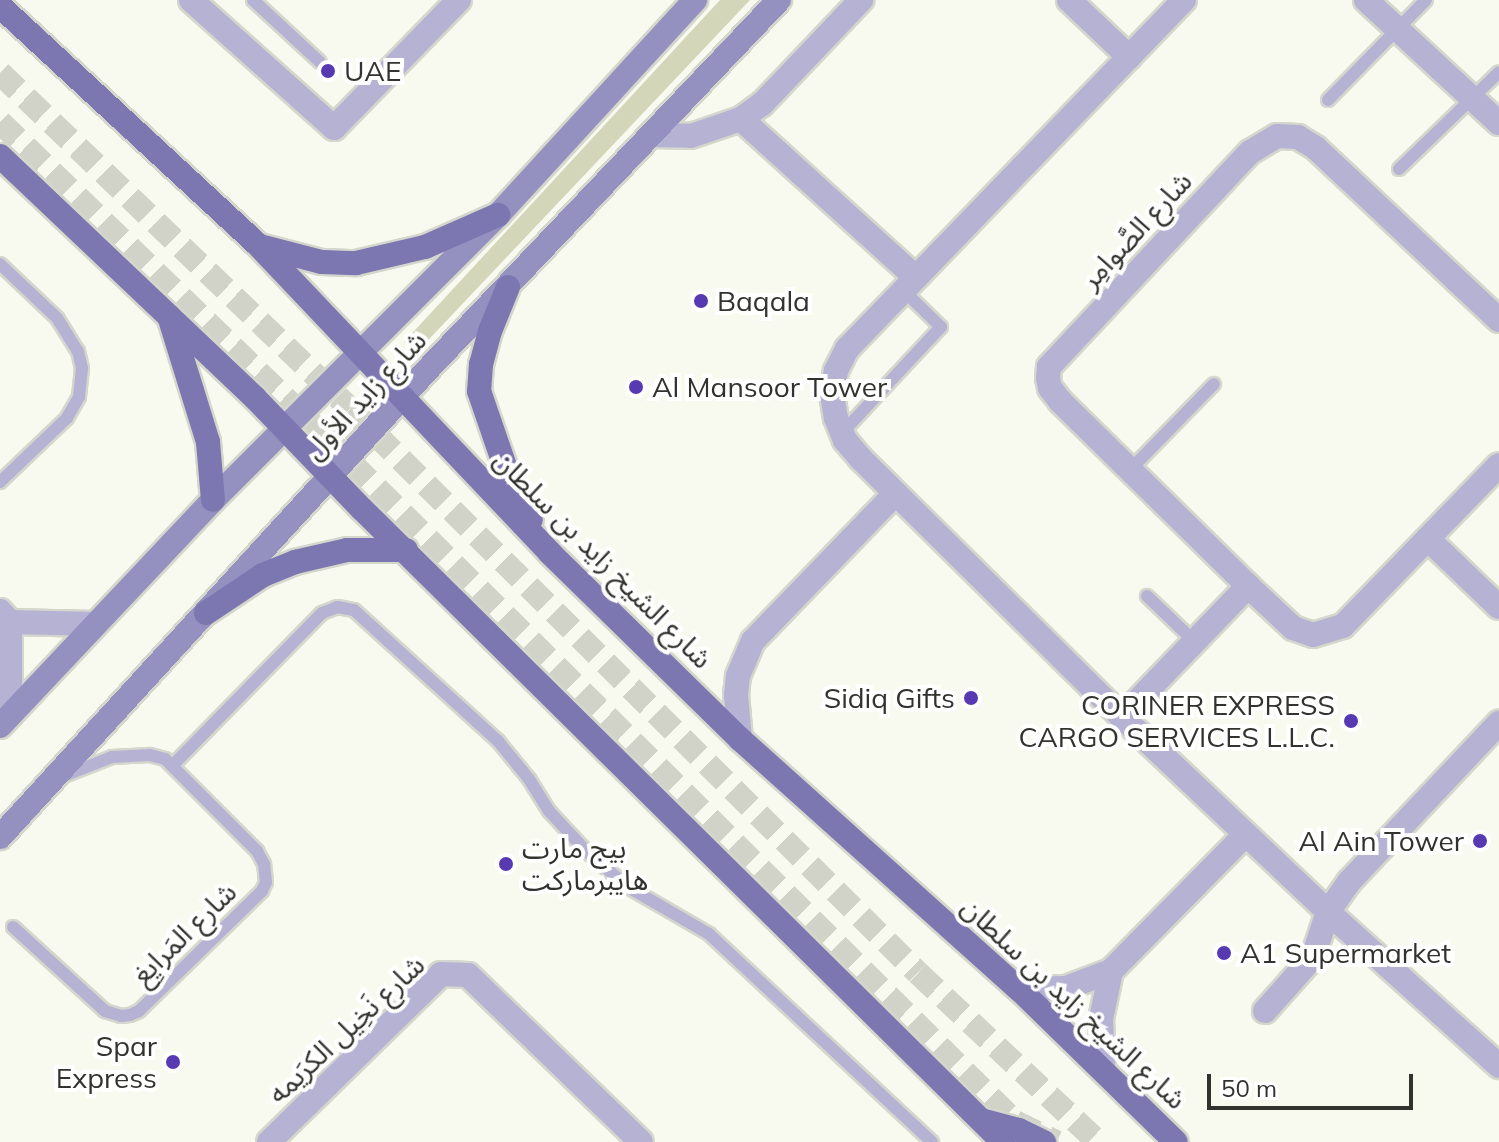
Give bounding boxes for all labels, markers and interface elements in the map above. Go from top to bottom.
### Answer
place label: UAE [344,54,401,88]
marker: UAE [319,62,337,80]
street label: شارع الصَّوامِر [1073,164,1199,296]
place label: Baqala [717,284,810,318]
marker: Baqala [692,292,710,310]
street label: شارع زايد الأول [297,324,433,466]
place label: Al Mansoor Tower [652,370,887,404]
marker: Al Mansoor Tower [627,378,645,396]
street label: شارع الشيخ زايد بن سلطان [487,443,719,675]
place label: Sidiq Gifts [824,681,955,715]
place label: CORINER EXPRESS CARGO SERVICES L.L.C. [1019,688,1335,754]
marker: Sidiq Gifts [962,689,980,707]
marker: CORINER EXPRESS CARGO SERVICES L.L.C. [1342,712,1360,730]
place label: Al Ain Tower [1298,824,1464,858]
place label: بيج مارت هايبرماركت [522,831,648,897]
marker: Al Ain Tower [1471,832,1489,850]
marker: بيج مارت هايبرماركت [497,855,515,873]
street label: شارع المَرايِغ [125,875,243,991]
street label: شارع الشيخ زايد بن سلطان [955,890,1193,1116]
place label: A1 Supermarket [1240,936,1451,970]
marker: A1 Supermarket [1215,944,1233,962]
street label: شارع نَخِيل الكرَيمه [261,948,431,1110]
place label: Spar Express [56,1029,157,1095]
marker: Spar Express [164,1053,182,1071]
scale bar [1211,1058,1417,1108]
text: 50 m [1221,1073,1277,1103]

